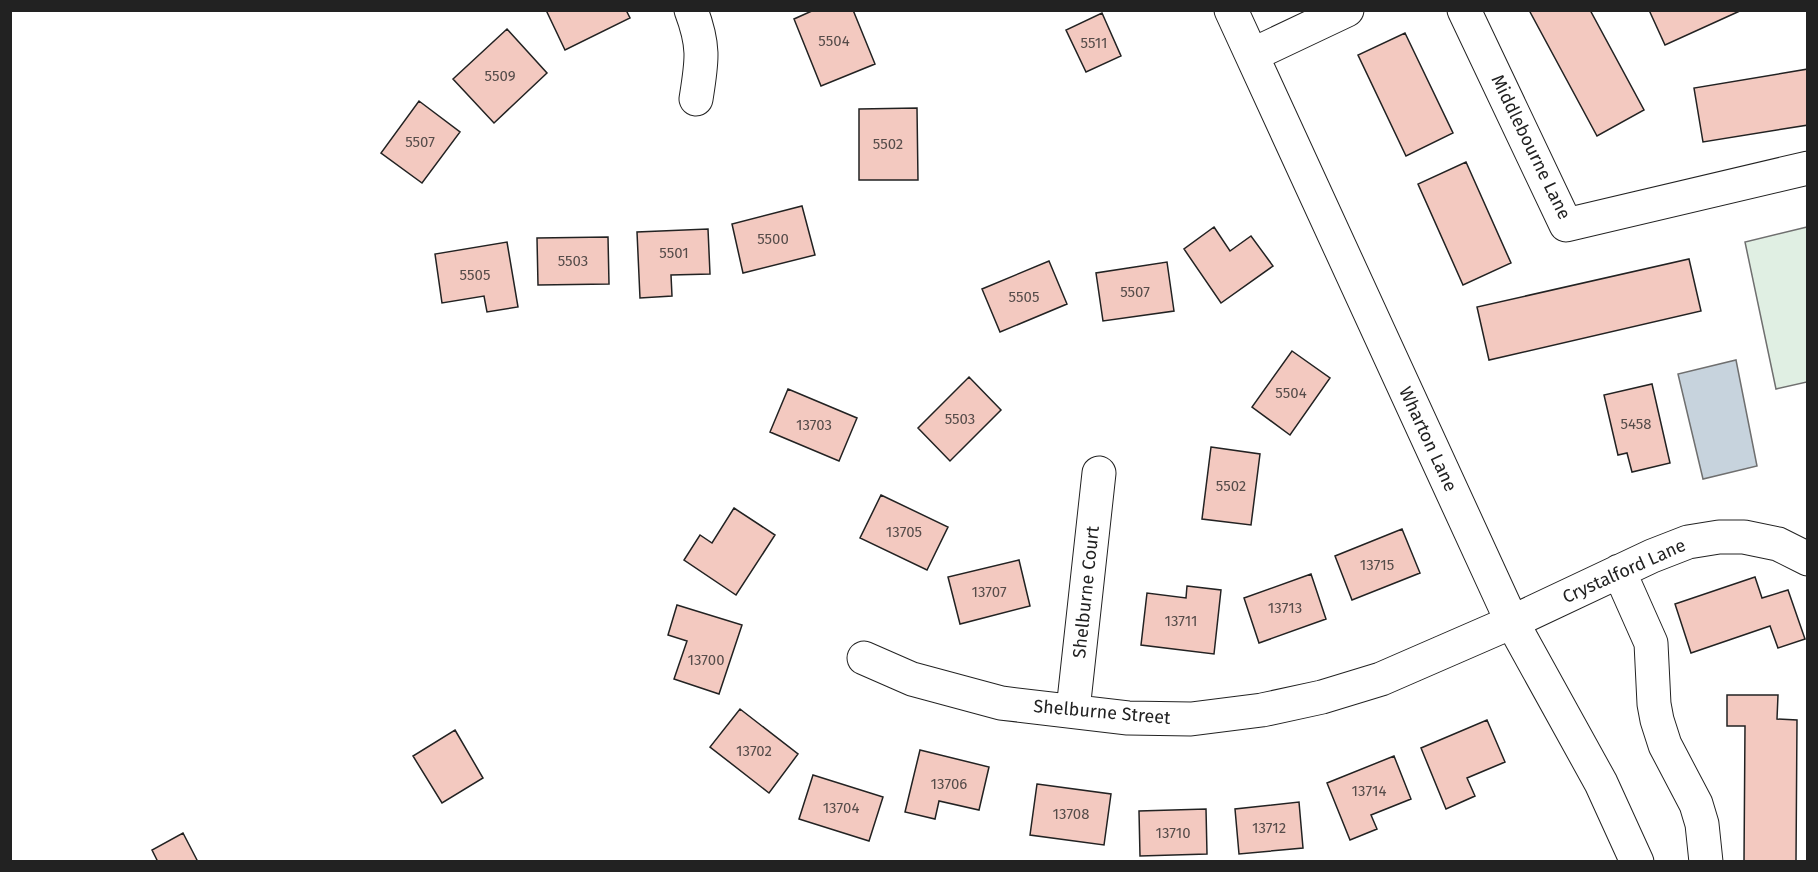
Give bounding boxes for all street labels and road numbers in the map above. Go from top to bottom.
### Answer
street label: Middlebourne Lane [1486,71,1576,223]
street label: Wharton Lane [1394,383,1462,495]
street label: Shelburne Court [1068,524,1104,659]
street label: Crystalford Lane [1559,534,1689,608]
street label: Shelburne Street [1033,695,1172,729]

